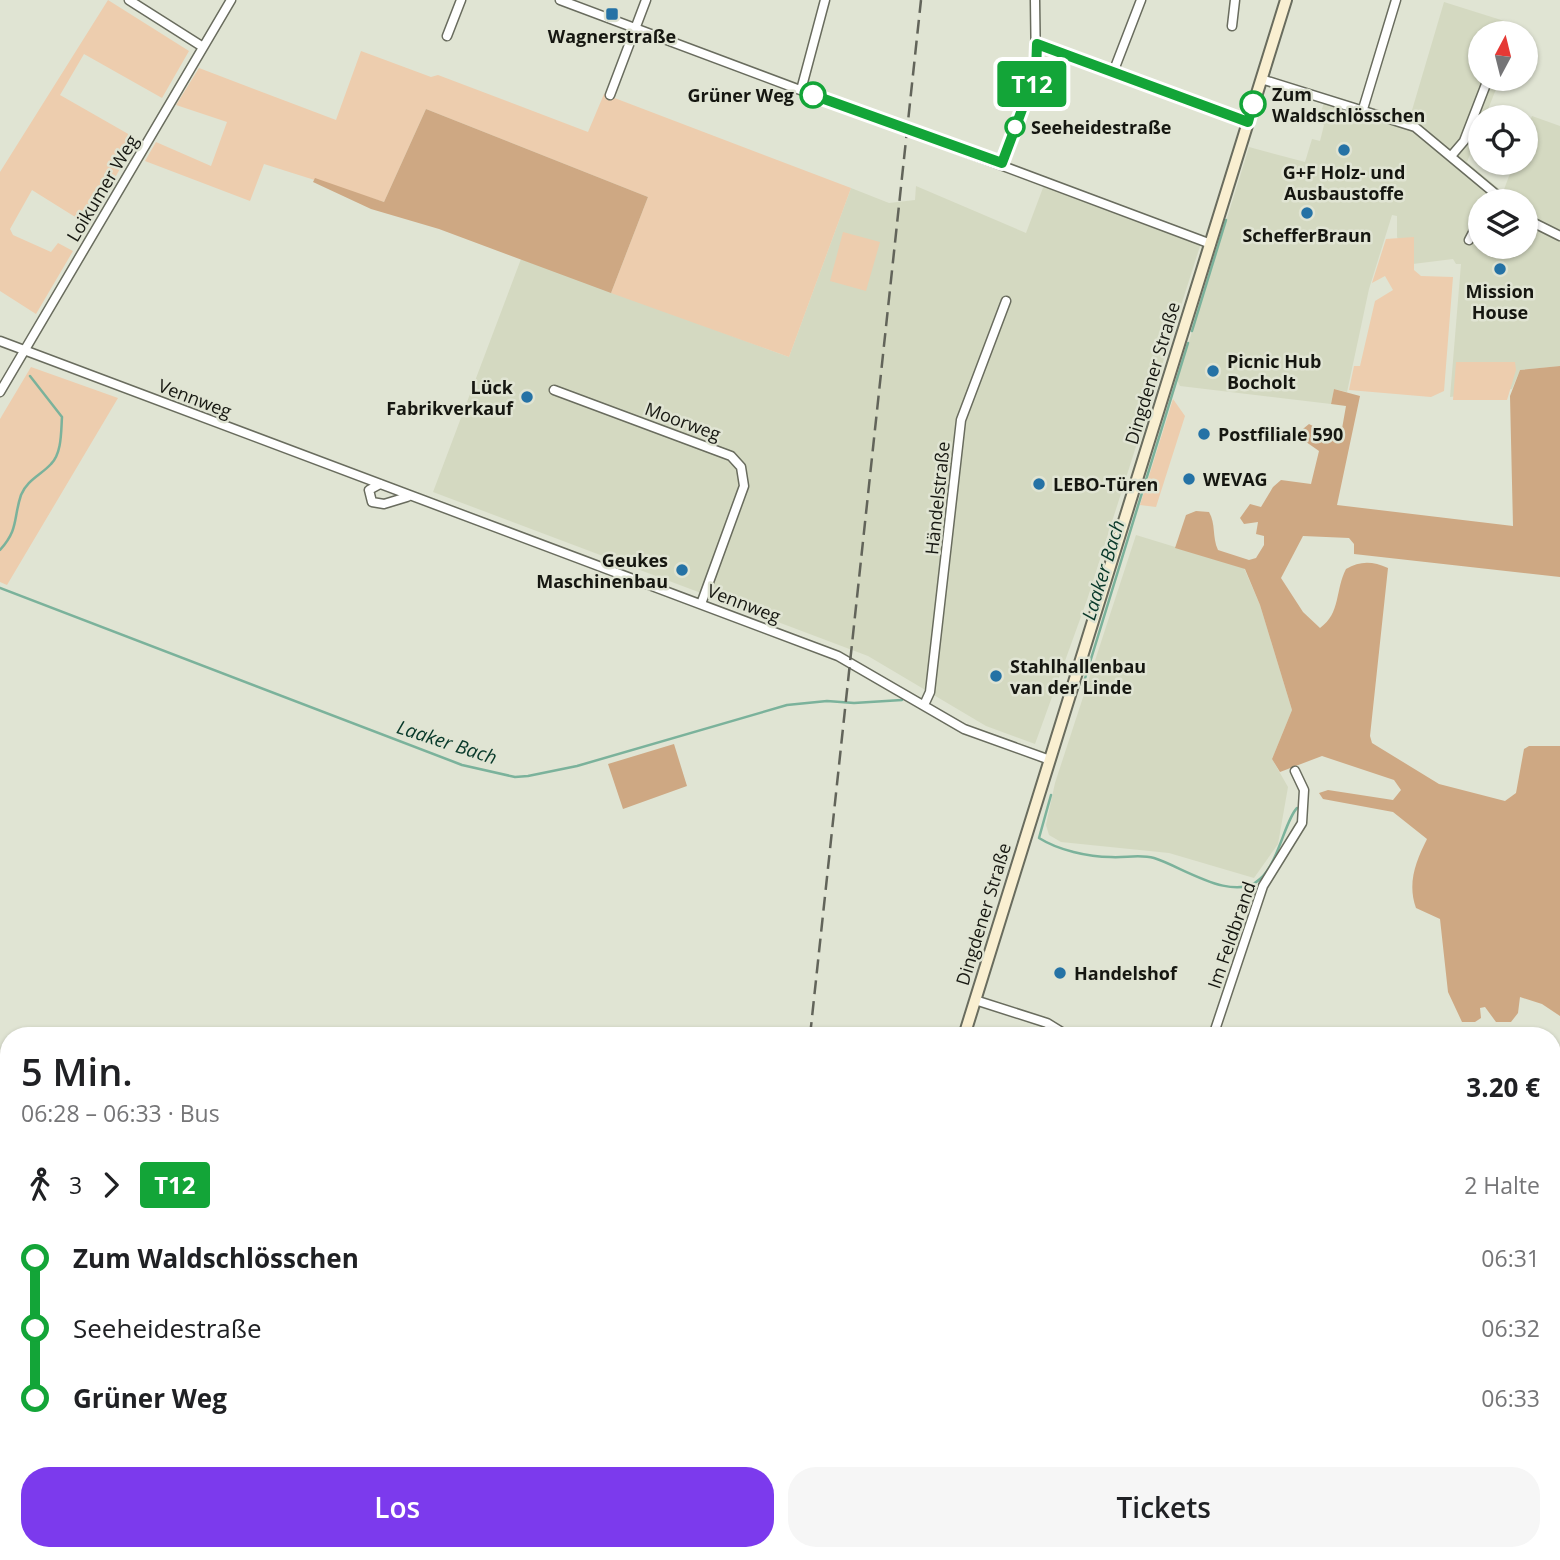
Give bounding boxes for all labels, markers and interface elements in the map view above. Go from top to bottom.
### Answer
marker: Wagnerstraße [604,6,620,22]
north arrow [1468,21,1538,91]
map controls [1468,21,1538,259]
place label: Wagnerstraße [548,24,676,48]
line badge: T12 [992,61,1072,107]
text: T12 [1011,67,1053,100]
marker: Grüner Weg [800,82,826,108]
place label: Zum Waldschlösschen [1272,82,1425,127]
place label: Grüner Weg [687,83,794,107]
marker: Zum Waldschlösschen [1240,91,1266,117]
button: locate [1468,105,1538,175]
place label: Seeheidestraße [1031,115,1171,139]
marker: Seeheidestraße [1005,117,1025,137]
street label: Loikumer Weg [61,130,143,246]
marker: G+F Holz- und Ausbaustoffe [1336,142,1352,158]
place label: G+F Holz- und Ausbaustoffe [1283,160,1405,205]
button: layers [1468,189,1538,259]
marker: SchefferBraun [1299,205,1315,221]
place label: SchefferBraun [1242,223,1372,247]
marker: Mission House [1492,261,1508,277]
place label: Mission House [1466,279,1534,324]
street label: Dingdener Straße [1119,299,1185,447]
place label: Picnic Hub Bocholt [1227,349,1321,394]
marker: Picnic Hub Bocholt [1205,363,1221,379]
street label: Vennweg [155,373,235,423]
place label: Lück Fabrikverkauf [386,375,514,420]
marker: Lück Fabrikverkauf [519,389,535,405]
street label: Moorweg [642,396,724,446]
place label: Postfiliale 590 [1218,422,1343,446]
marker: Postfiliale 590 [1196,426,1212,442]
street label: Händelstraße [919,440,955,556]
place label: WEVAG [1203,467,1268,491]
marker: WEVAG [1181,471,1197,487]
place label: LEBO-Türen [1053,472,1158,496]
marker: LEBO-Türen [1031,476,1047,492]
water label: Laaker Bach [1075,517,1131,623]
place label: Geukes Maschinenbau [536,548,668,593]
marker: Geukes Maschinenbau [674,562,690,578]
street label: Vennweg [704,578,784,628]
place label: Stahlhallenbau van der Linde [1010,654,1146,699]
marker: Stahlhallenbau van der Linde [988,668,1004,684]
water label: Laaker Bach [394,714,500,770]
street label: Dingdener Straße [950,840,1016,988]
street label: Im Feldbrand [1201,878,1261,992]
place label: Handelshof [1074,961,1178,985]
marker: Handelshof [1052,965,1068,981]
text: 5 Min. [21,1045,133,1097]
text: 3.20 € [1466,1069,1540,1105]
text: 06:28 – 06:33 · Bus [21,1097,220,1129]
icon: walk [21,1166,59,1204]
icon: forward [92,1166,130,1204]
text: T12 [154,1168,196,1201]
text: 3 [69,1169,82,1201]
text: 2 Halte [1464,1169,1540,1201]
text: Zum Waldschlösschen [73,1240,359,1276]
text: 06:31 [1481,1242,1540,1274]
text: Seeheidestraße [73,1310,262,1346]
text: 06:32 [1481,1312,1540,1344]
text: Grüner Weg [73,1380,227,1416]
text: 06:33 [1481,1382,1540,1414]
button: Los [21,1467,774,1547]
button: Tickets [788,1467,1540,1547]

